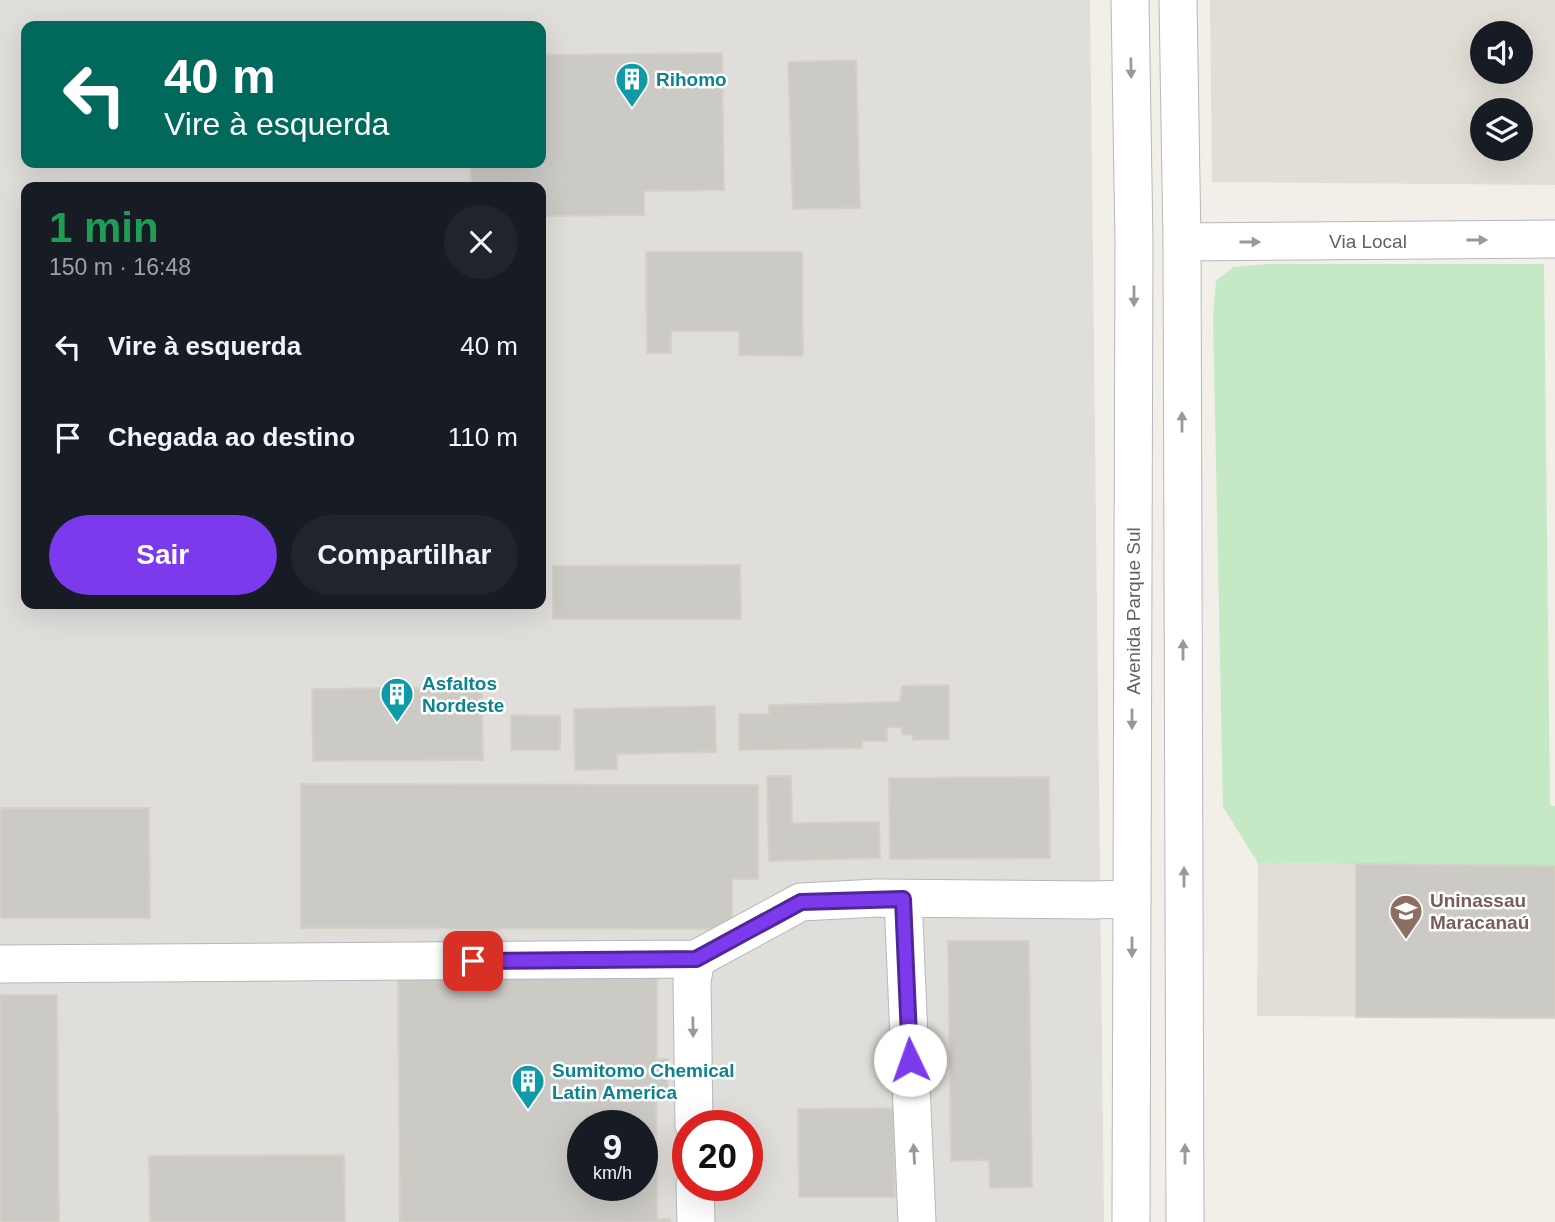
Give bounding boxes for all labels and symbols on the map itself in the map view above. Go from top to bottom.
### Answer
one-way arrow [1125,57,1137,79]
building icon: Rihomo [613,60,651,109]
place label: Rihomo [656,69,727,90]
street label: Via Local [1329,231,1407,252]
one-way arrow [1467,234,1489,246]
one-way arrow [1239,236,1261,248]
one-way arrow [1128,285,1140,307]
one-way arrow [1176,411,1188,433]
street label: Avenida Parque Sul [1123,527,1144,695]
one-way arrow [1177,639,1189,661]
place label: Asfaltos Nordeste [422,673,504,716]
building icon: Asfaltos Nordeste [378,675,416,724]
one-way arrow [1126,708,1138,730]
one-way arrow [1178,866,1190,888]
place label: Uninassau Maracanaú [1430,890,1529,933]
school or university icon: Uninassau Maracanaú [1387,892,1425,941]
pin [443,931,503,991]
one-way arrow [1126,936,1138,958]
one-way arrow [687,1016,699,1038]
position arrow [873,1023,947,1097]
place label: Sumitomo Chemical Latin America [552,1060,735,1103]
building icon: Sumitomo Chemical Latin America [509,1062,547,1111]
speed limit sign: 20 [672,1110,763,1201]
one-way arrow [909,1143,920,1165]
one-way arrow [1179,1143,1191,1165]

